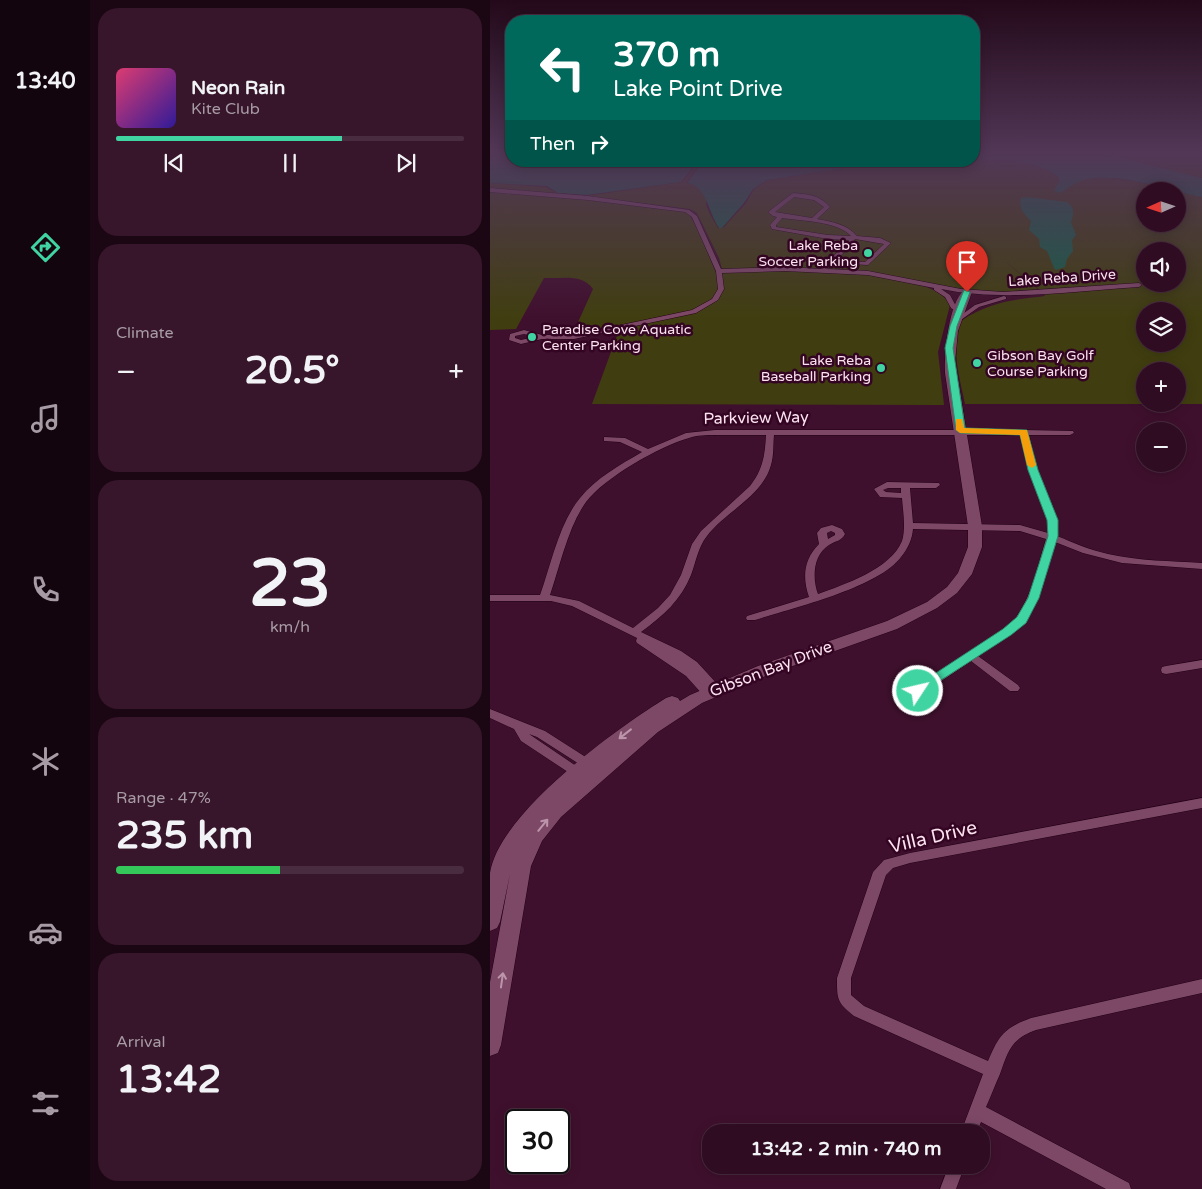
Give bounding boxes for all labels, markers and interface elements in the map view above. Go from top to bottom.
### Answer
text: 370 m [613,34,720,76]
icon: left [530,35,595,100]
text: 13:40 [15,68,75,94]
text: Lake Point Drive [613,76,783,102]
text: Neon Rain [191,77,285,99]
text: Kite Club [191,99,260,119]
icon: right [585,130,613,158]
text: Then [530,133,575,155]
icon: previous [160,149,188,177]
icon: pause [276,149,304,177]
icon: next [392,149,420,177]
north arrow [1136,182,1186,232]
map controls [1136,182,1186,472]
icon: directions [28,230,63,265]
place label: Lake Reba Soccer Parking [758,237,858,270]
pin [946,241,988,292]
button: sound [1136,242,1186,292]
marker: Lake Reba Soccer Parking [862,247,874,259]
icon: arrive [953,248,981,276]
street label: Lake Reba Drive [1008,266,1116,290]
button: layers [1136,302,1186,352]
place label: Paradise Cove Aquatic Center Parking [542,321,691,354]
text: Climate [116,323,174,343]
marker: Paradise Cove Aquatic Center Parking [526,331,538,343]
place label: Gibson Bay Golf Course Parking [987,347,1095,380]
text: 20.5° [245,348,340,394]
place label: Lake Reba Baseball Parking [761,352,871,385]
text: − [116,355,136,389]
text: + [448,355,464,389]
marker: Gibson Bay Golf Course Parking [971,357,983,369]
marker: Lake Reba Baseball Parking [875,362,887,374]
button: + [1136,362,1186,412]
icon: music [28,401,63,436]
street label: Parkview Way [703,407,809,429]
button: − [1136,422,1186,472]
text: 23 [249,545,331,624]
icon: phone [28,572,63,607]
text: km/h [270,617,310,637]
street label: Gibson Bay Drive [707,636,835,702]
position arrow [891,664,943,716]
one-way arrow [619,729,632,740]
icon: climate [28,744,63,779]
text: Range · 47% [116,788,211,808]
text: 235 km [116,813,253,859]
street label: Villa Drive [887,816,979,858]
one-way arrow [538,819,549,832]
icon: car [28,915,63,950]
one-way arrow [497,972,507,988]
text: Arrival [116,1032,165,1052]
text: 13:42 [116,1057,221,1103]
icon: filters [28,1086,63,1121]
speed limit sign: 30 [505,1109,570,1174]
text: 13:42 · 2 min · 740 m [750,1138,942,1160]

